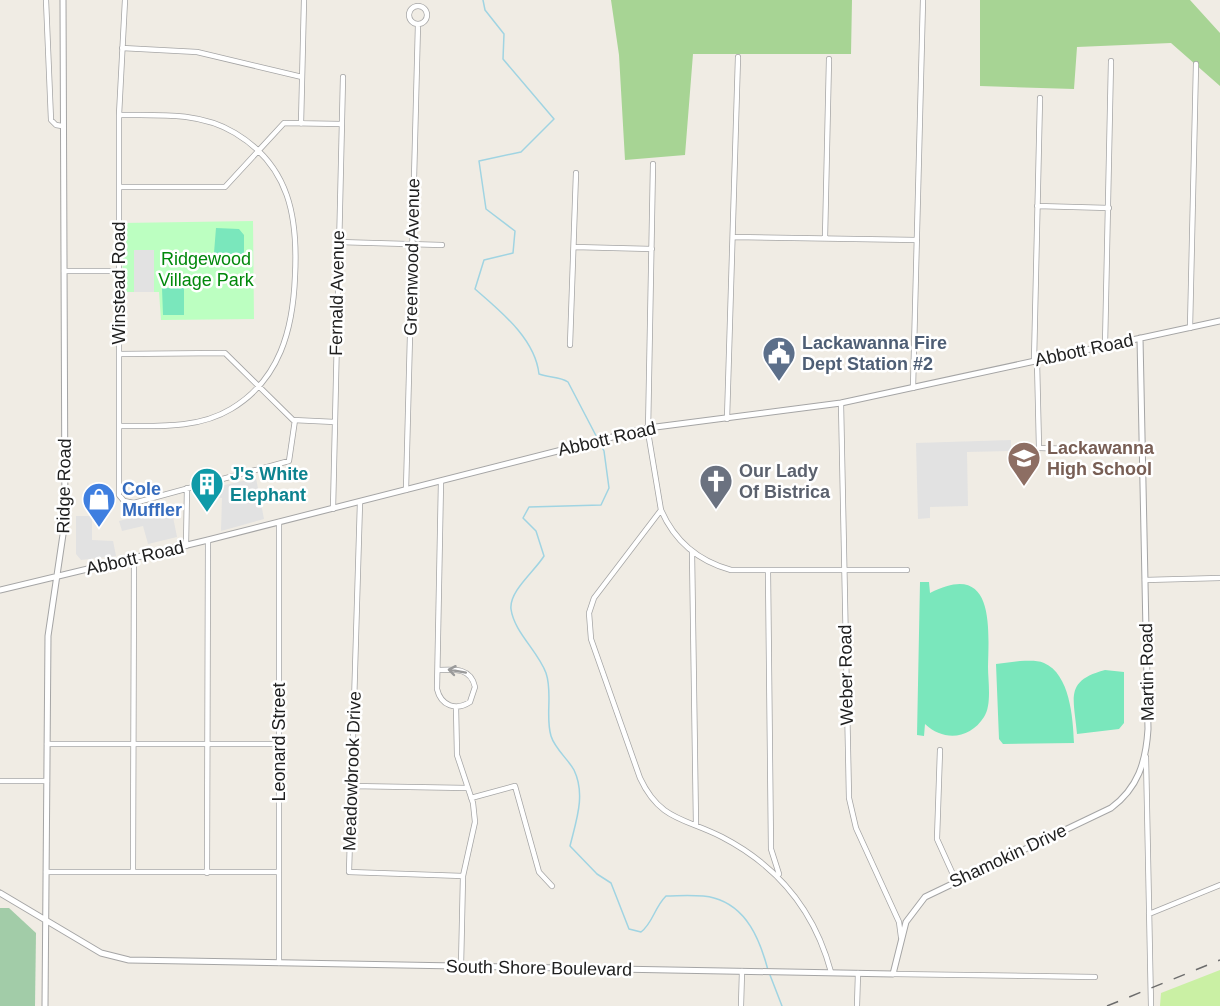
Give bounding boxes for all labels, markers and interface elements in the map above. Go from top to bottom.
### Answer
street label: Greenwood Avenue [401,178,423,336]
street label: Winstead Road [109,221,129,345]
street label: Fernald Avenue [326,230,348,356]
park label: Ridgewood Village Park [158,249,255,290]
street label: Abbott Road [1033,330,1135,370]
place label: Lackawanna Fire Dept Station #2 [802,333,947,374]
public building icon: Lackawanna Fire Dept Station #2 [761,335,797,382]
street label: Abbott Road [556,418,658,460]
street label: Ridge Road [53,438,75,534]
place label: Lackawanna High School [1047,438,1155,479]
school or university icon: Lackawanna High School [1006,440,1042,487]
place label: Our Lady Of Bistrica [739,461,831,502]
church icon: Our Lady Of Bistrica [698,463,734,510]
place label: J's White Elephant [230,464,308,505]
building icon: J's White Elephant [189,466,225,513]
place label: Cole Muffler [122,479,182,520]
shop icon: Cole Muffler [81,481,117,528]
street label: Abbott Road [84,537,186,579]
street label: Martin Road [1136,623,1158,721]
street label: Weber Road [835,624,857,726]
one-way arrow [448,665,467,676]
street label: Leonard Street [269,682,289,802]
street label: Meadowbrook Drive [339,691,365,851]
street label: Shamokin Drive [946,820,1070,892]
street label: South Shore Boulevard [446,956,632,980]

